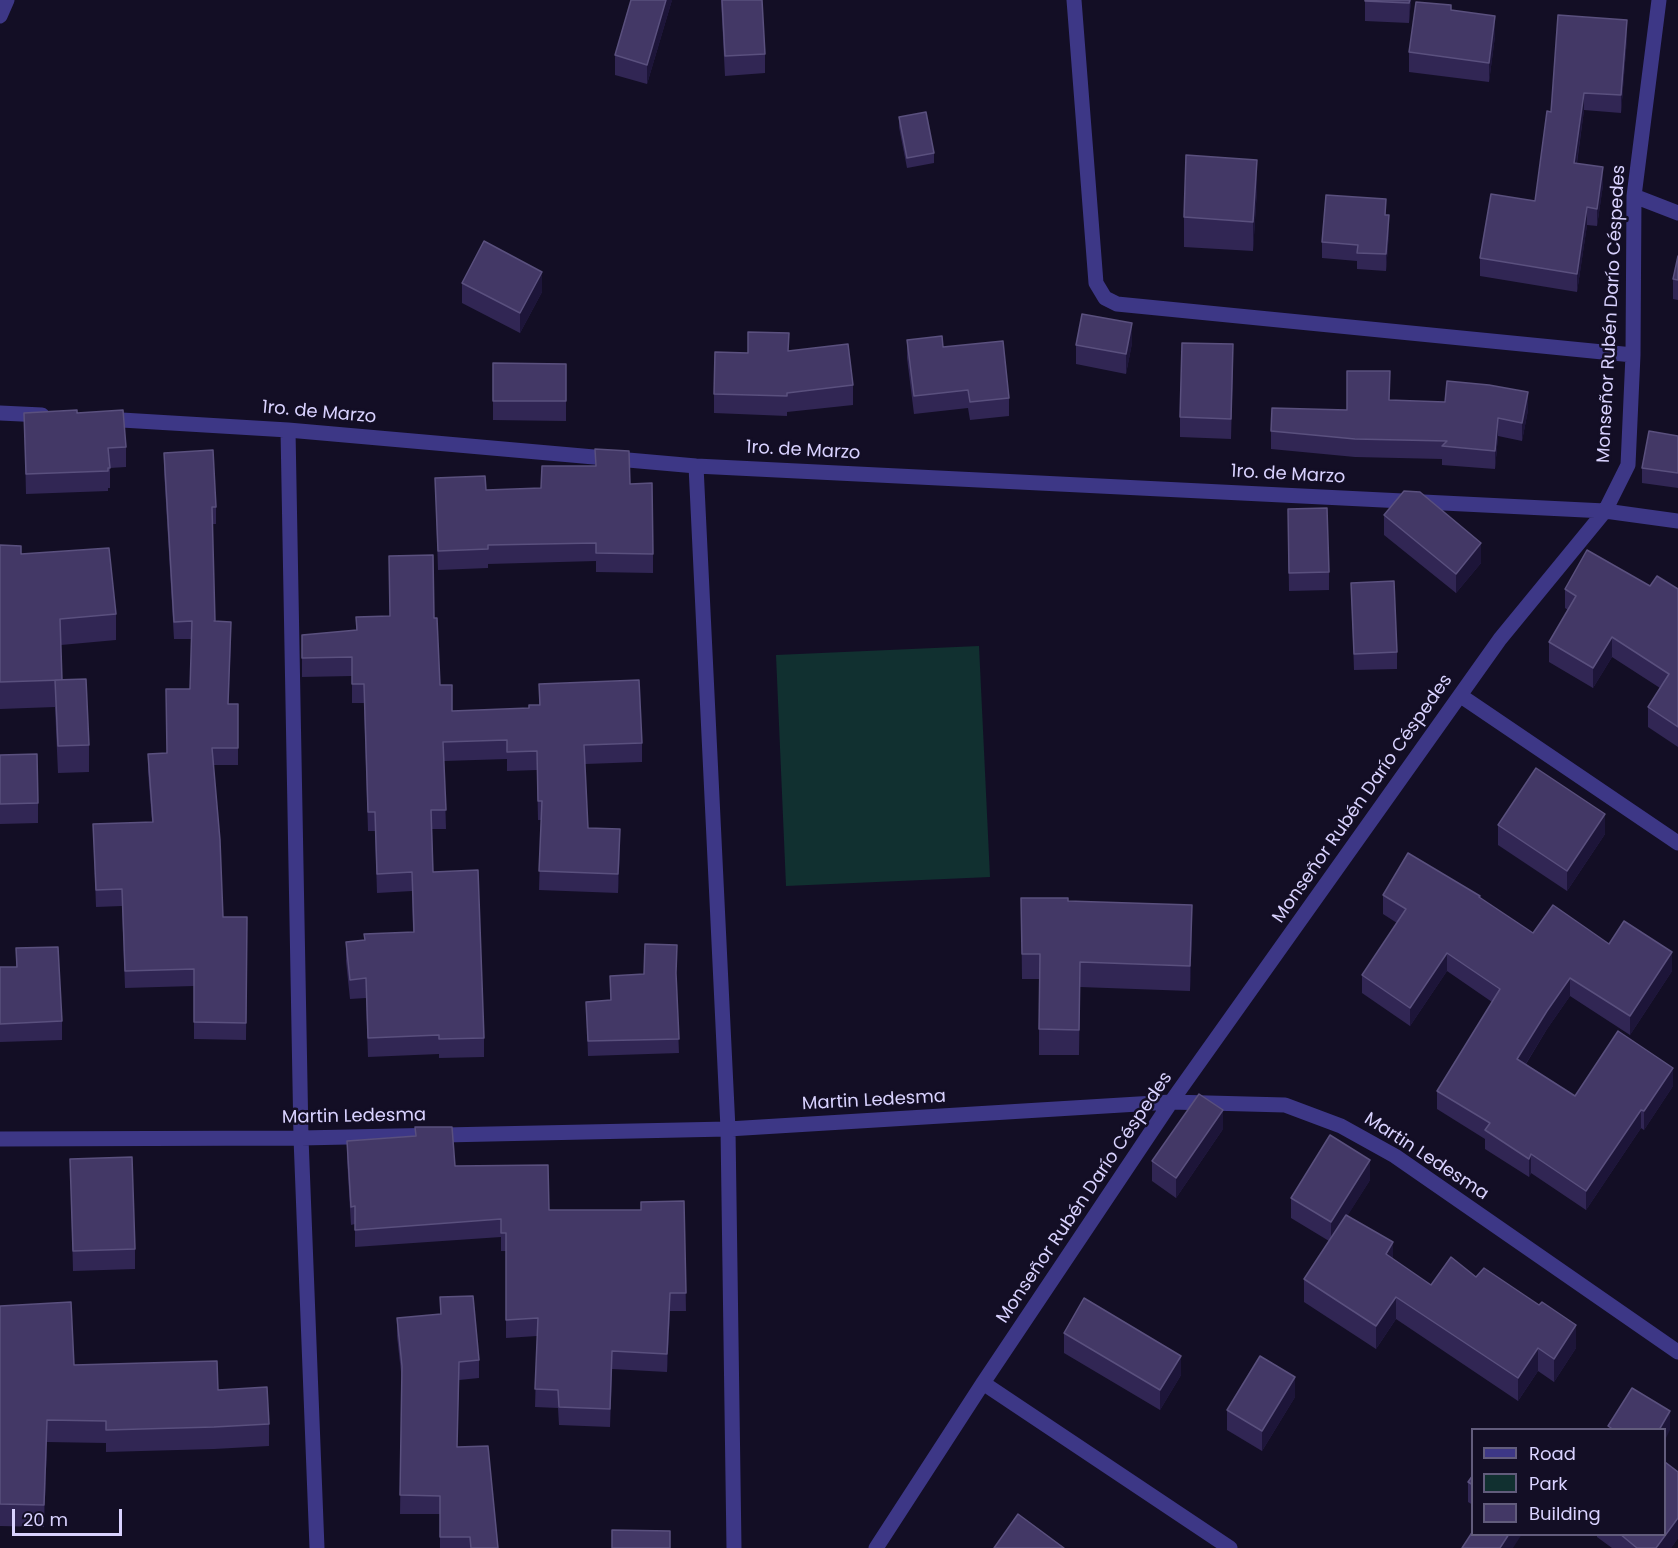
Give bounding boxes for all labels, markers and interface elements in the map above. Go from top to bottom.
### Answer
street label: Monseñor Rubén Darío Céspedes [1593,164,1631,464]
street label: 1ro. de Marzo [261,397,377,429]
street label: 1ro. de Marzo [745,437,861,465]
street label: 1ro. de Marzo [1230,461,1346,489]
street label: Monseñor Rubén Darío Céspedes [1269,670,1457,928]
street label: Monseñor Rubén Darío Céspedes [993,1068,1177,1328]
street label: Martin Ledesma [802,1086,946,1116]
street label: Martin Ledesma [282,1105,426,1129]
street label: Martin Ledesma [1360,1109,1492,1205]
legend [1471,1428,1666,1536]
text: Road [1529,1441,1576,1466]
text: Park [1529,1471,1568,1496]
scale bar [15,1497,124,1535]
text: Building [1529,1501,1601,1526]
text: 20 m [23,1507,68,1532]

